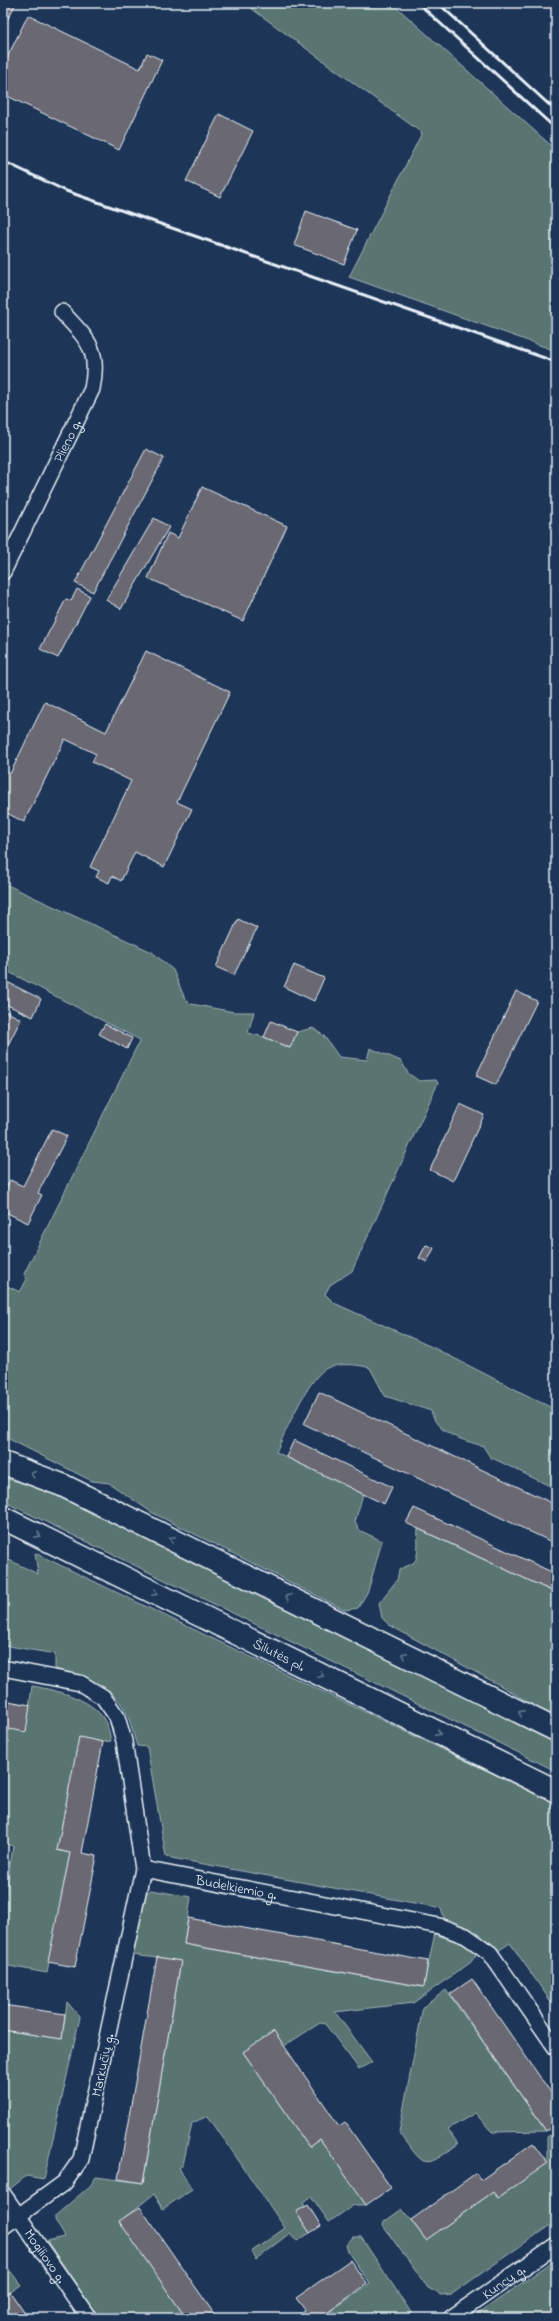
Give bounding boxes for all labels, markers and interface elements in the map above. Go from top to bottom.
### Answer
street label: Plieno g. [49,416,88,466]
one-way arrow [29,1470,36,1478]
one-way arrow [34,1530,41,1538]
one-way arrow [168,1536,176,1544]
one-way arrow [150,1588,158,1596]
one-way arrow [285,1594,292,1602]
street label: Šilutės pl. [249,1634,308,1678]
one-way arrow [401,1652,409,1660]
one-way arrow [317,1670,325,1678]
one-way arrow [518,1710,525,1718]
one-way arrow [434,1728,441,1735]
street label: Budelkiemio g. [193,1870,279,1907]
street label: Markučių g. [87,2032,121,2099]
street label: Mogiliovo g. [18,2225,71,2288]
street label: Kuncų g. [478,2260,530,2305]

